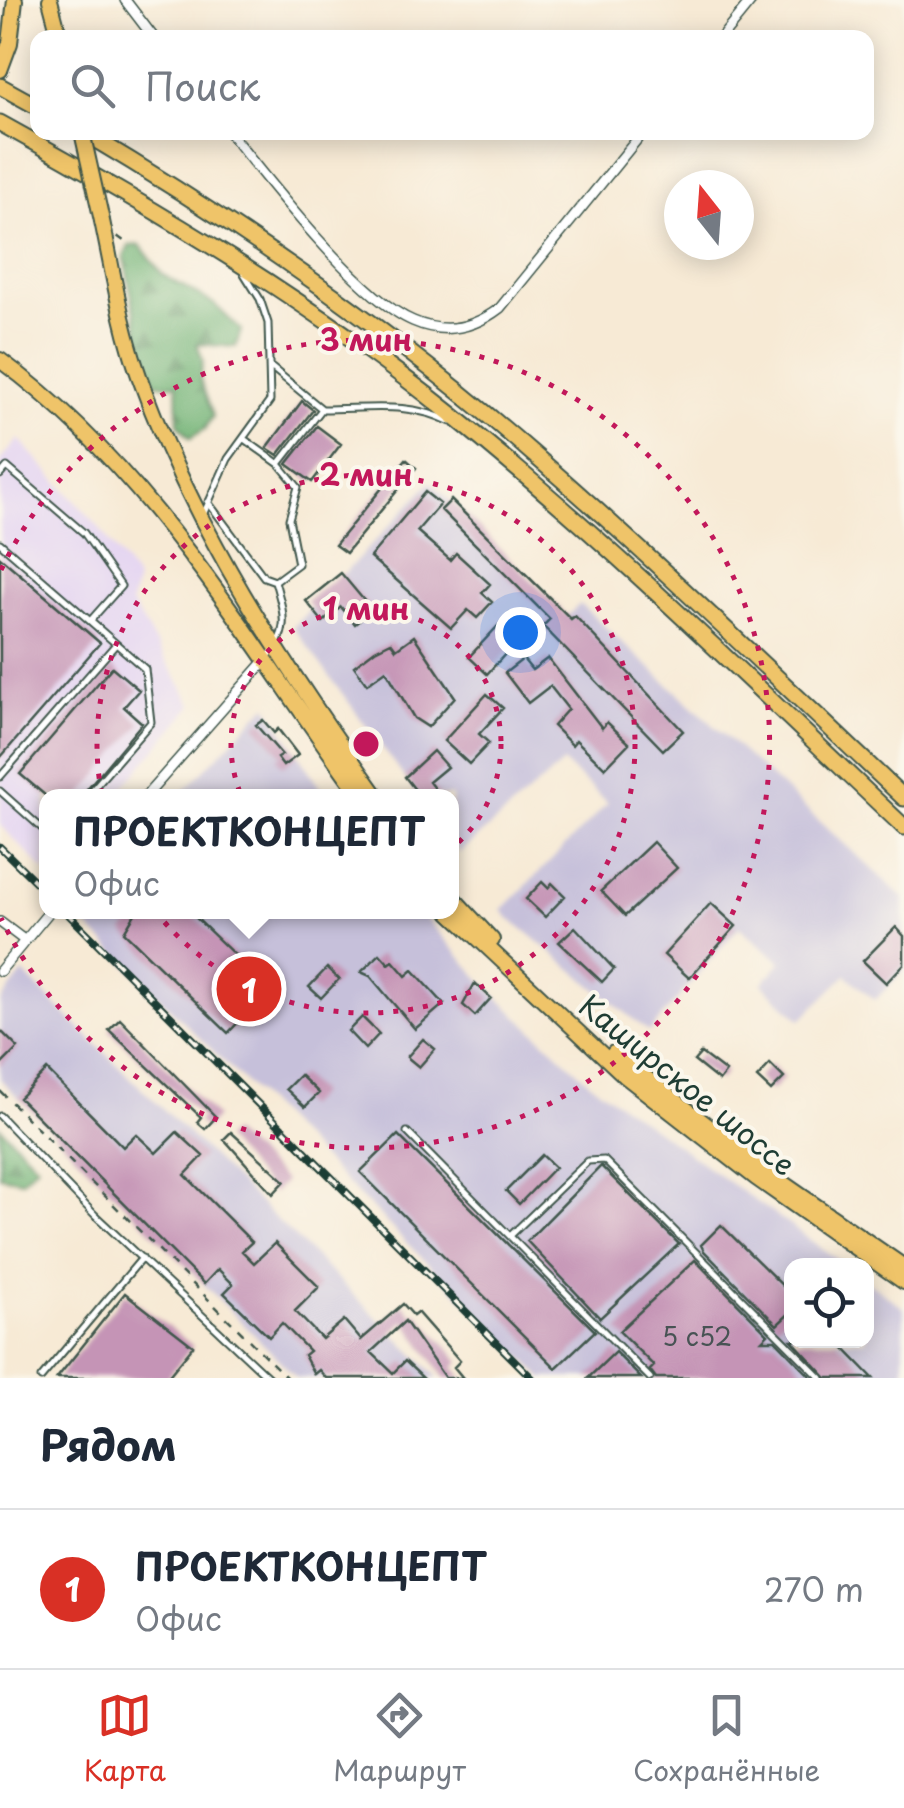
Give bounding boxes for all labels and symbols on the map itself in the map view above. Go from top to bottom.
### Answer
north arrow [664,170,754,260]
text: 3 мин [320,316,412,361]
text: 2 мин [319,451,413,496]
text: 1 мин [323,585,409,630]
your location [495,607,546,658]
centre of rings [348,726,384,762]
pin: 1 [216,952,282,1026]
street label: Каширское шоссе [570,983,806,1185]
house number: 5 с52 [662,1317,732,1355]

